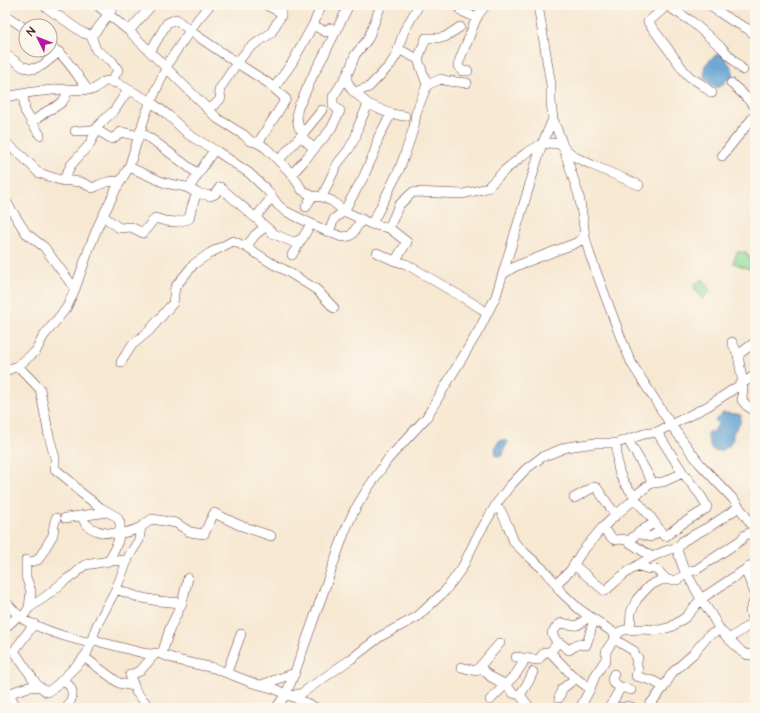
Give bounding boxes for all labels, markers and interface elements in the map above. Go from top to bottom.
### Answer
north arrow [18,18,58,58]
text: N [23,24,39,39]

